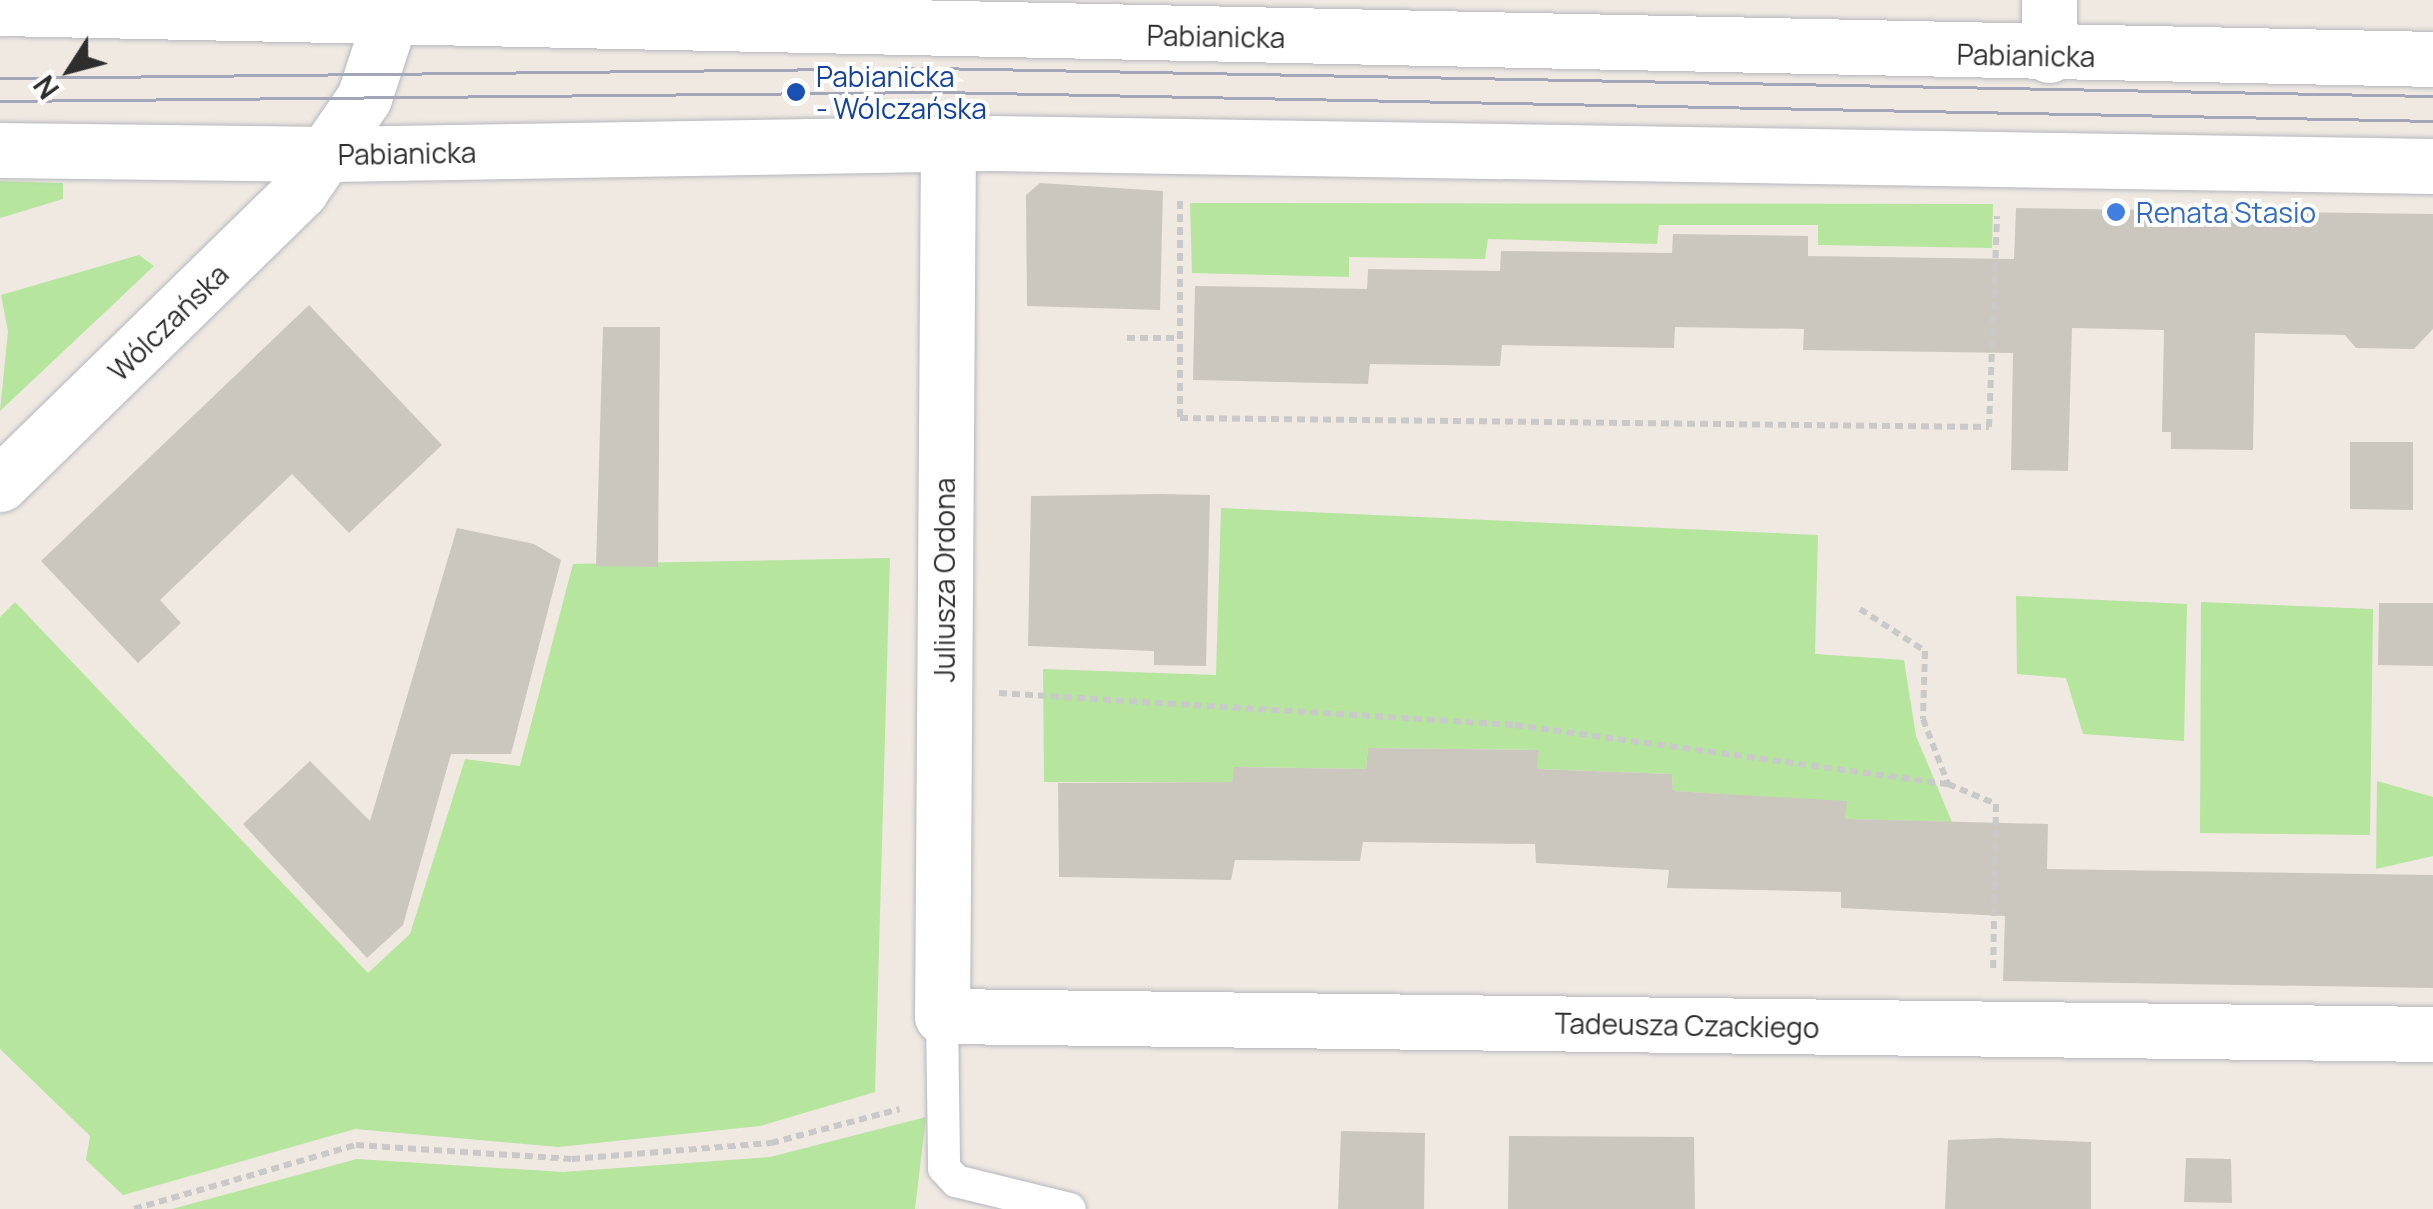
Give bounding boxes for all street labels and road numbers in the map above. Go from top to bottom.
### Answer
street label: Pabianicka [1146,18,1286,54]
street label: Pabianicka [1956,37,2096,73]
street label: Pabianicka [337,135,477,171]
street label: Wólczańska [101,257,235,387]
street label: Juliusza Ordona [927,478,961,682]
street label: Tadeusza Czackiego [1554,1006,1820,1044]

